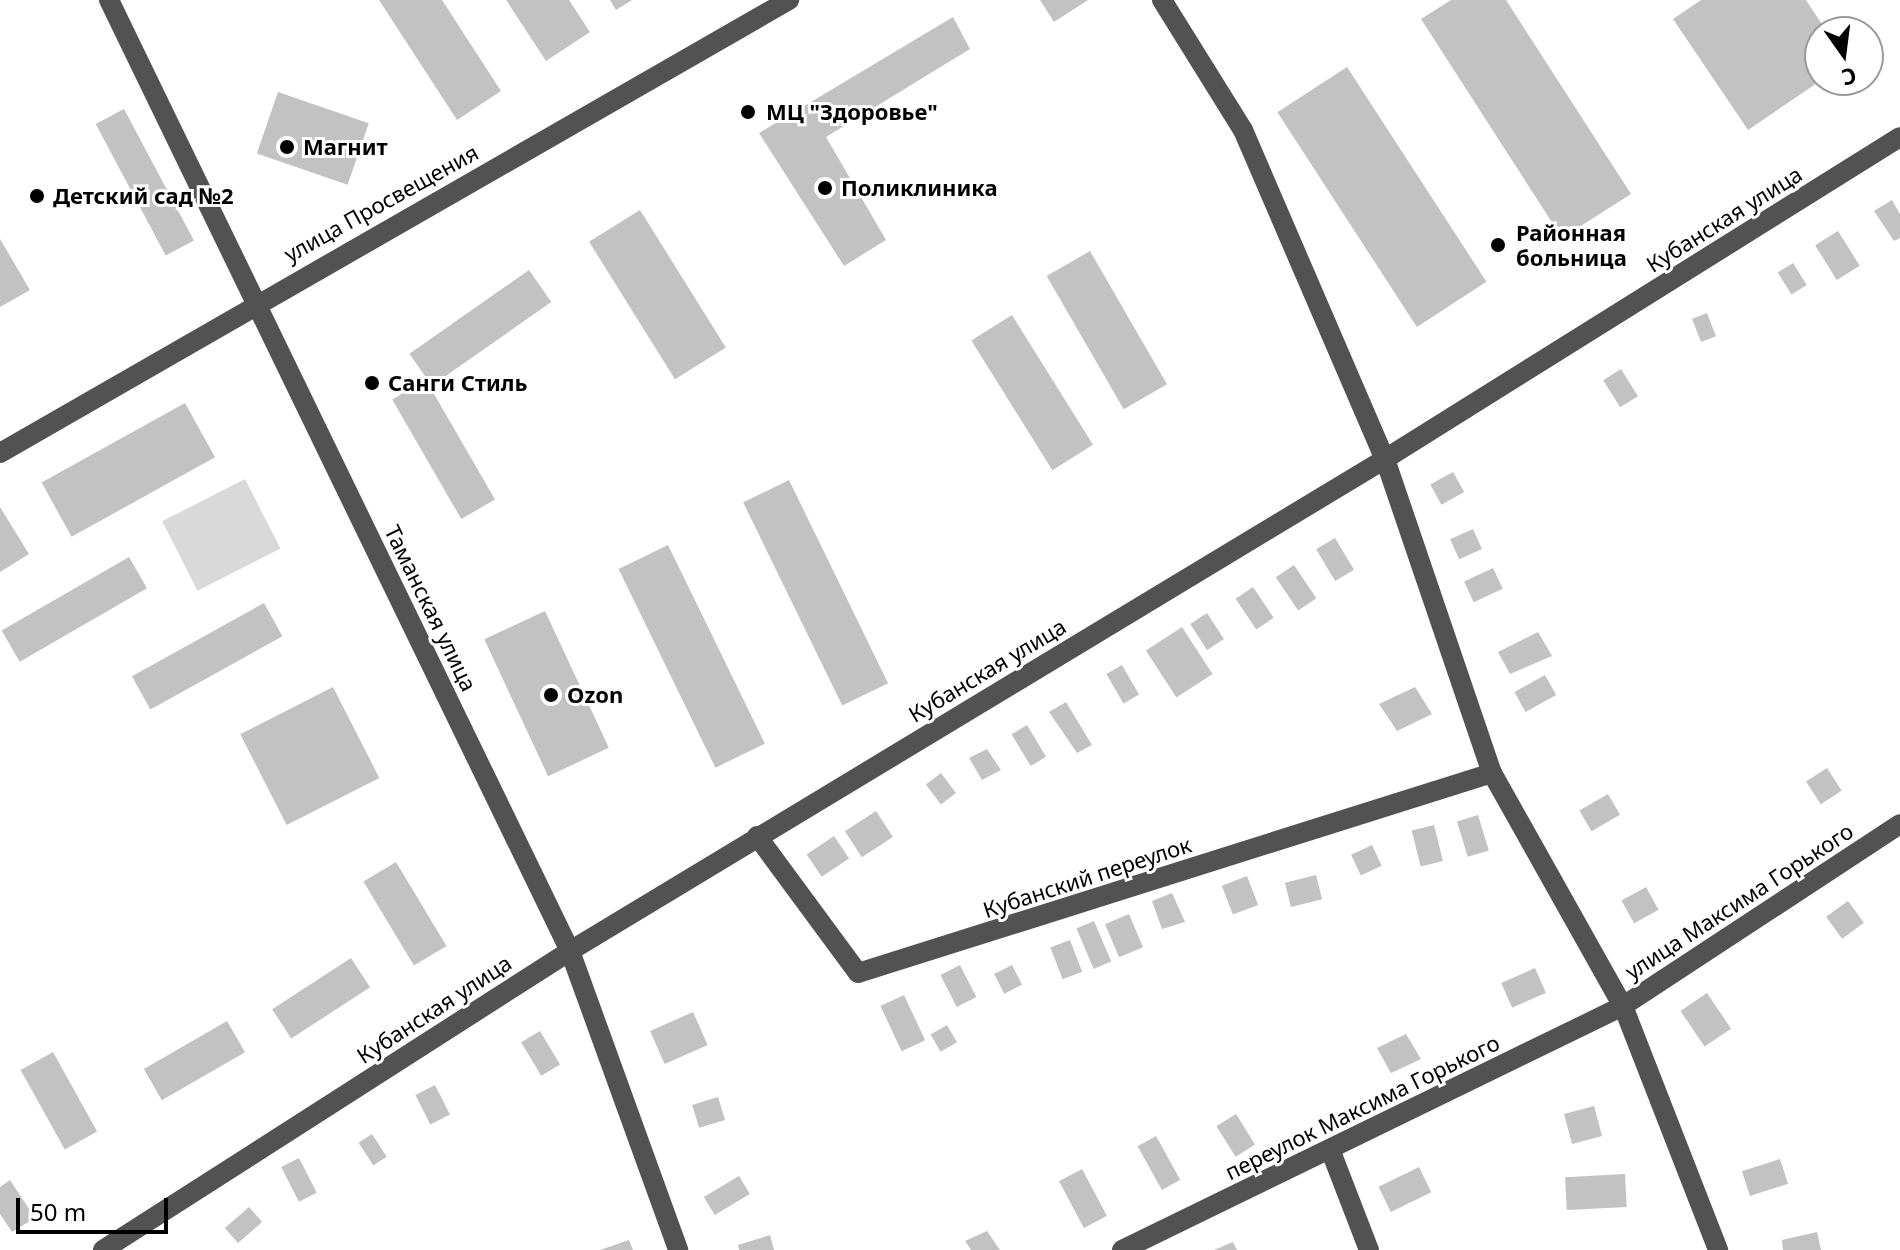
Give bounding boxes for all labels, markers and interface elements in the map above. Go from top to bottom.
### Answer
north arrow [1804,16,1884,96]
text: С [1839,61,1860,94]
place label: МЦ "Здоровье" [766,99,938,125]
marker: МЦ "Здоровье" [737,101,759,123]
place label: Магнит [303,134,388,160]
marker: Магнит [278,138,296,156]
street label: улица Просвещения [279,139,483,267]
street label: Кубанская улица [1641,160,1807,278]
place label: Поликлиника [841,175,998,201]
marker: Поликлиника [816,179,834,197]
place label: Детский сад №2 [53,183,234,209]
marker: Детский сад №2 [28,187,46,205]
place label: Районная больница [1516,219,1627,270]
marker: Районная больница [1487,234,1509,256]
place label: Санги Стиль [388,370,528,396]
marker: Санги Стиль [363,374,381,392]
street label: Таманская улица [379,521,483,695]
street label: Кубанская улица [904,613,1070,727]
place label: Ozon [567,682,623,708]
marker: Ozon [542,686,560,704]
street label: улица Максима Горького [1620,817,1858,985]
street label: Кубанский переулок [980,831,1194,923]
street label: Кубанская улица [352,949,516,1069]
street label: переулок Максима Горького [1220,1029,1504,1185]
scale bar [20,1182,172,1232]
text: 50 m [30,1195,86,1228]

